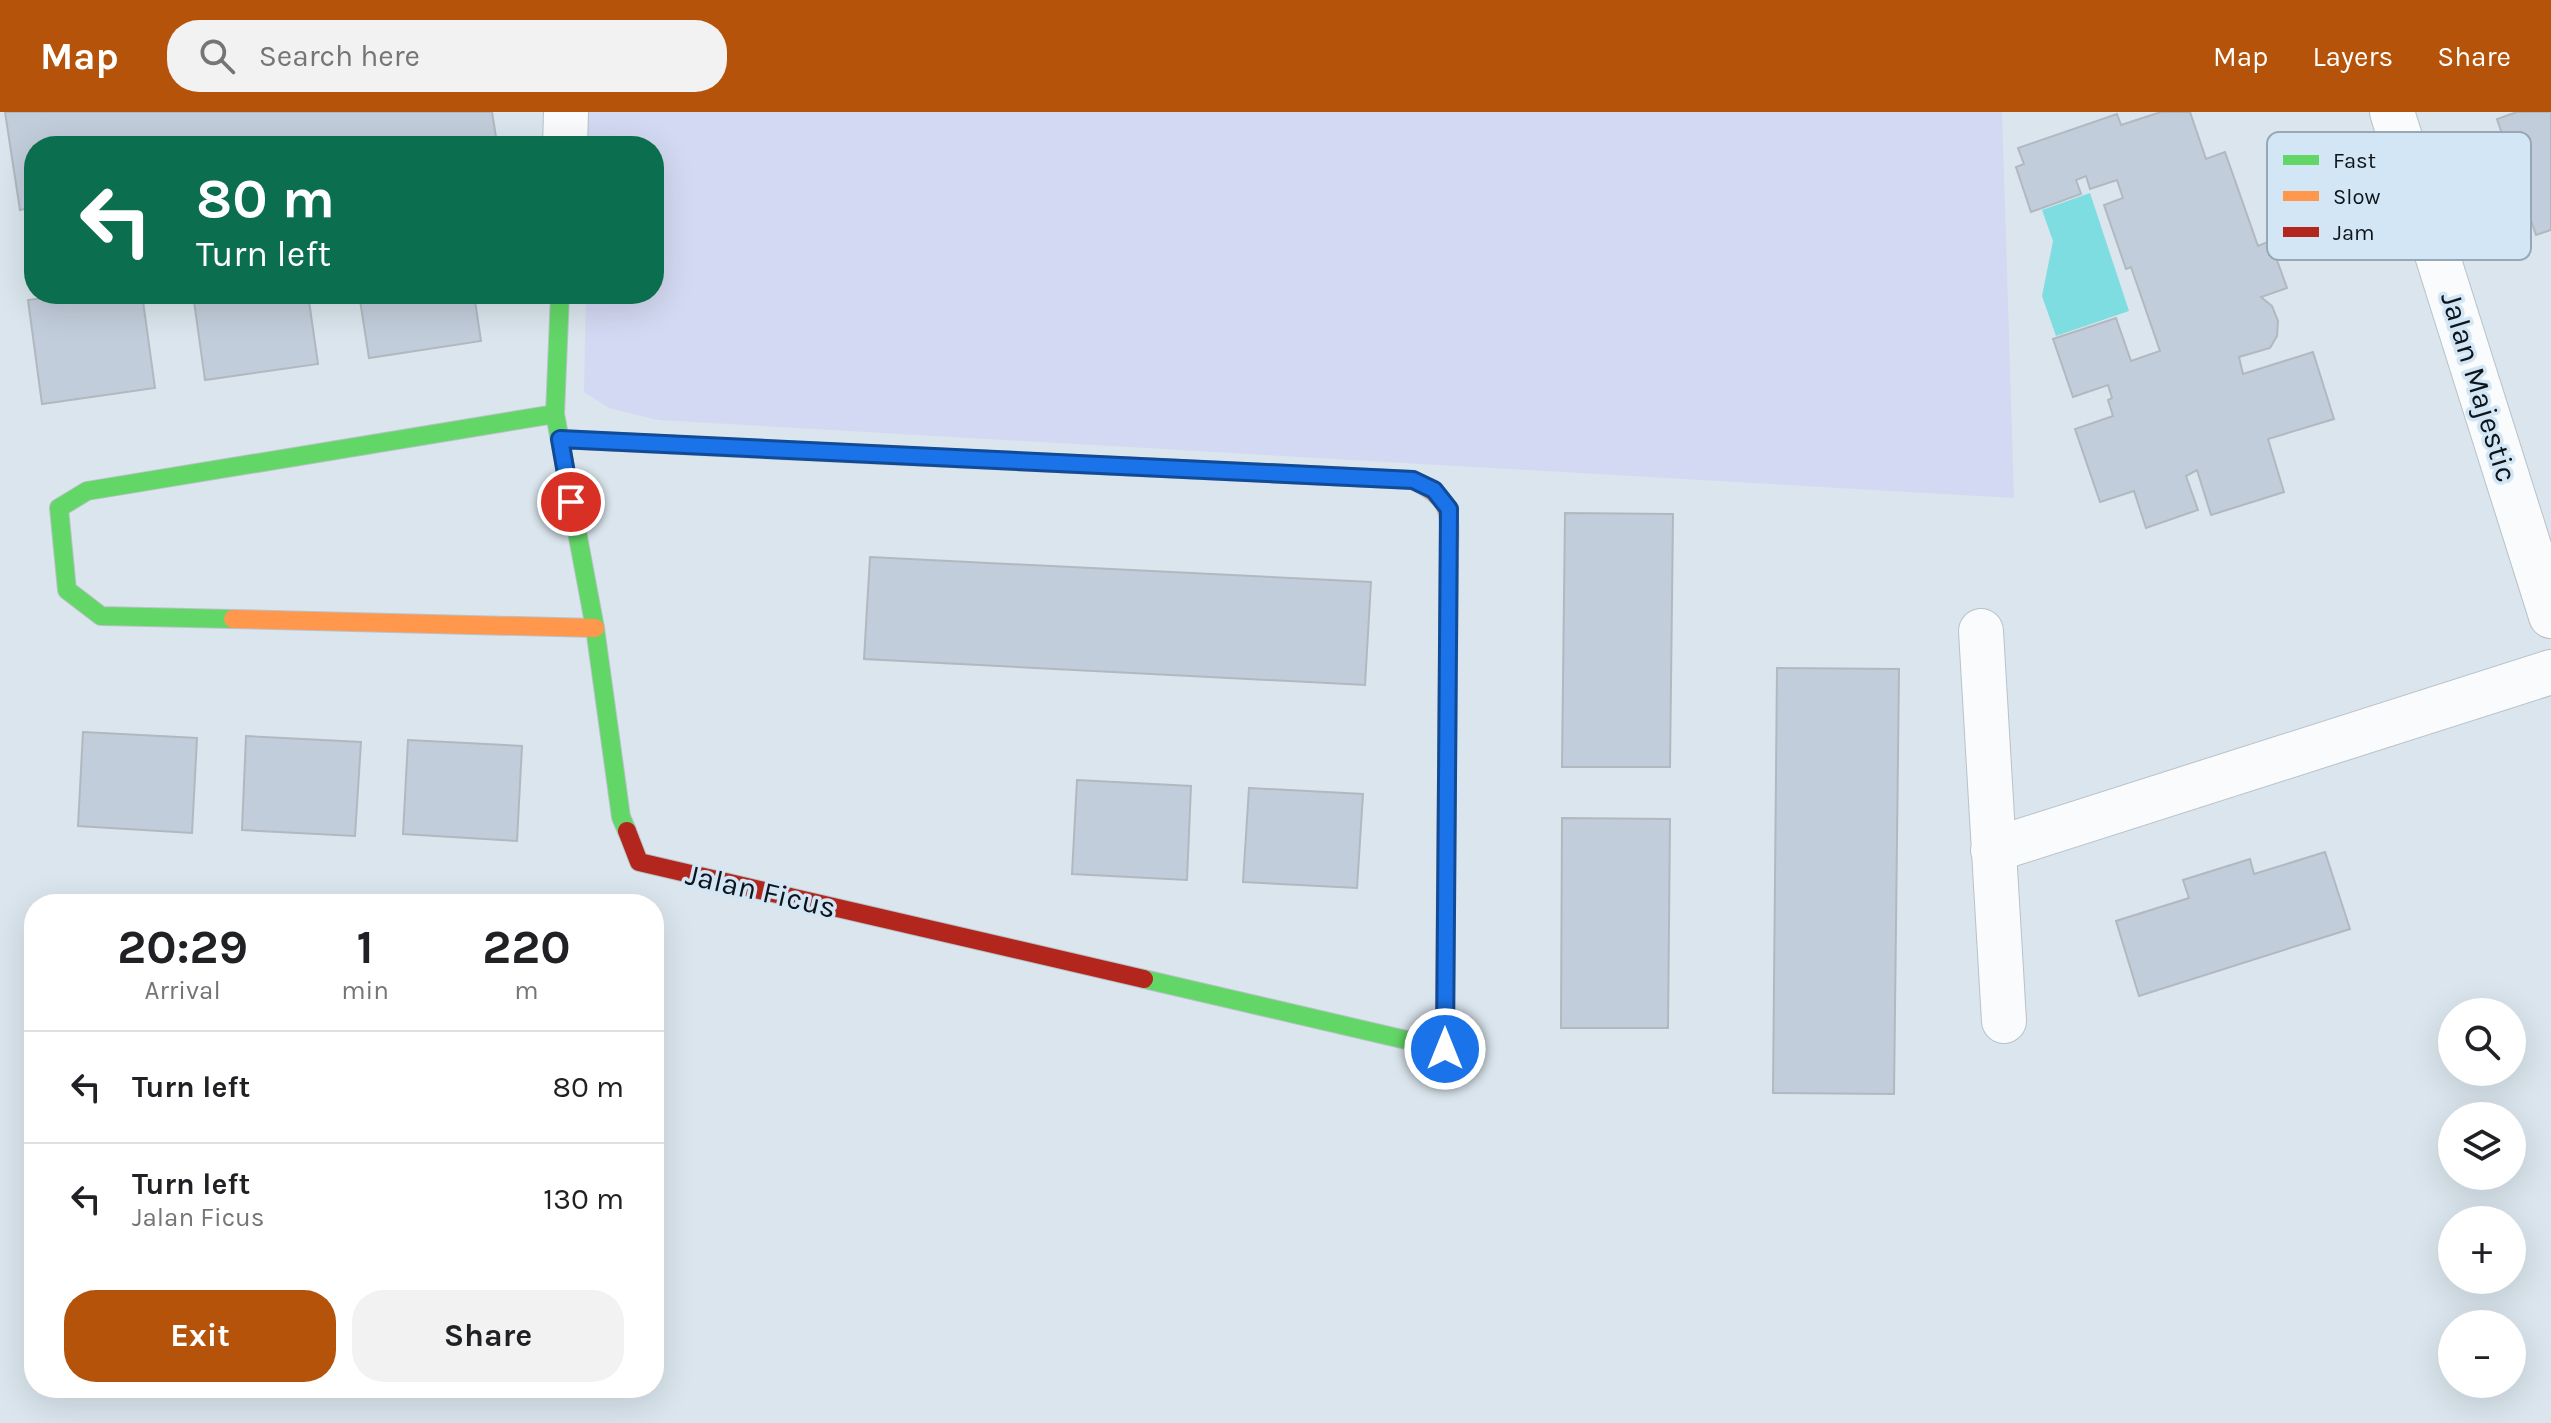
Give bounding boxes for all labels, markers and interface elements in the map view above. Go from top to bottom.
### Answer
search box [167,20,727,92]
text: Map [40,34,119,79]
icon: search [195,34,239,78]
text: Search here [259,38,420,74]
text: Map [2213,40,2268,73]
text: Layers [2312,40,2393,73]
text: Share [2437,40,2511,73]
legend [2267,132,2531,260]
text: Fast [2333,148,2376,174]
text: 80 m [196,166,335,231]
icon: left [64,168,168,272]
text: Slow [2333,184,2380,210]
text: Jam [2333,220,2375,246]
text: Turn left [196,233,331,275]
street label: Jalan Majestic [2433,288,2525,486]
pin [537,468,605,536]
icon: arrive [549,480,593,524]
street label: Jalan Ficus [682,856,840,926]
text: 20:29 [117,919,248,975]
text: 1 [357,919,374,975]
text: 220 [482,919,571,975]
text: Arrival [145,975,221,1006]
text: min [341,975,389,1006]
text: m [514,975,539,1006]
map controls [2438,998,2526,1398]
button: search [2438,998,2526,1086]
position arrow [1403,1007,1487,1091]
icon: left [64,1065,108,1109]
text: Turn left [132,1069,250,1105]
text: 80 m [553,1069,624,1105]
button: layers [2438,1102,2526,1190]
text: Turn left [132,1166,250,1202]
icon: left [64,1177,108,1221]
text: 130 m [543,1181,624,1217]
text: Jalan Ficus [132,1202,264,1233]
button: + [2438,1206,2526,1294]
button: Exit [64,1290,336,1382]
button: Share [352,1290,624,1382]
button: − [2438,1310,2526,1398]

